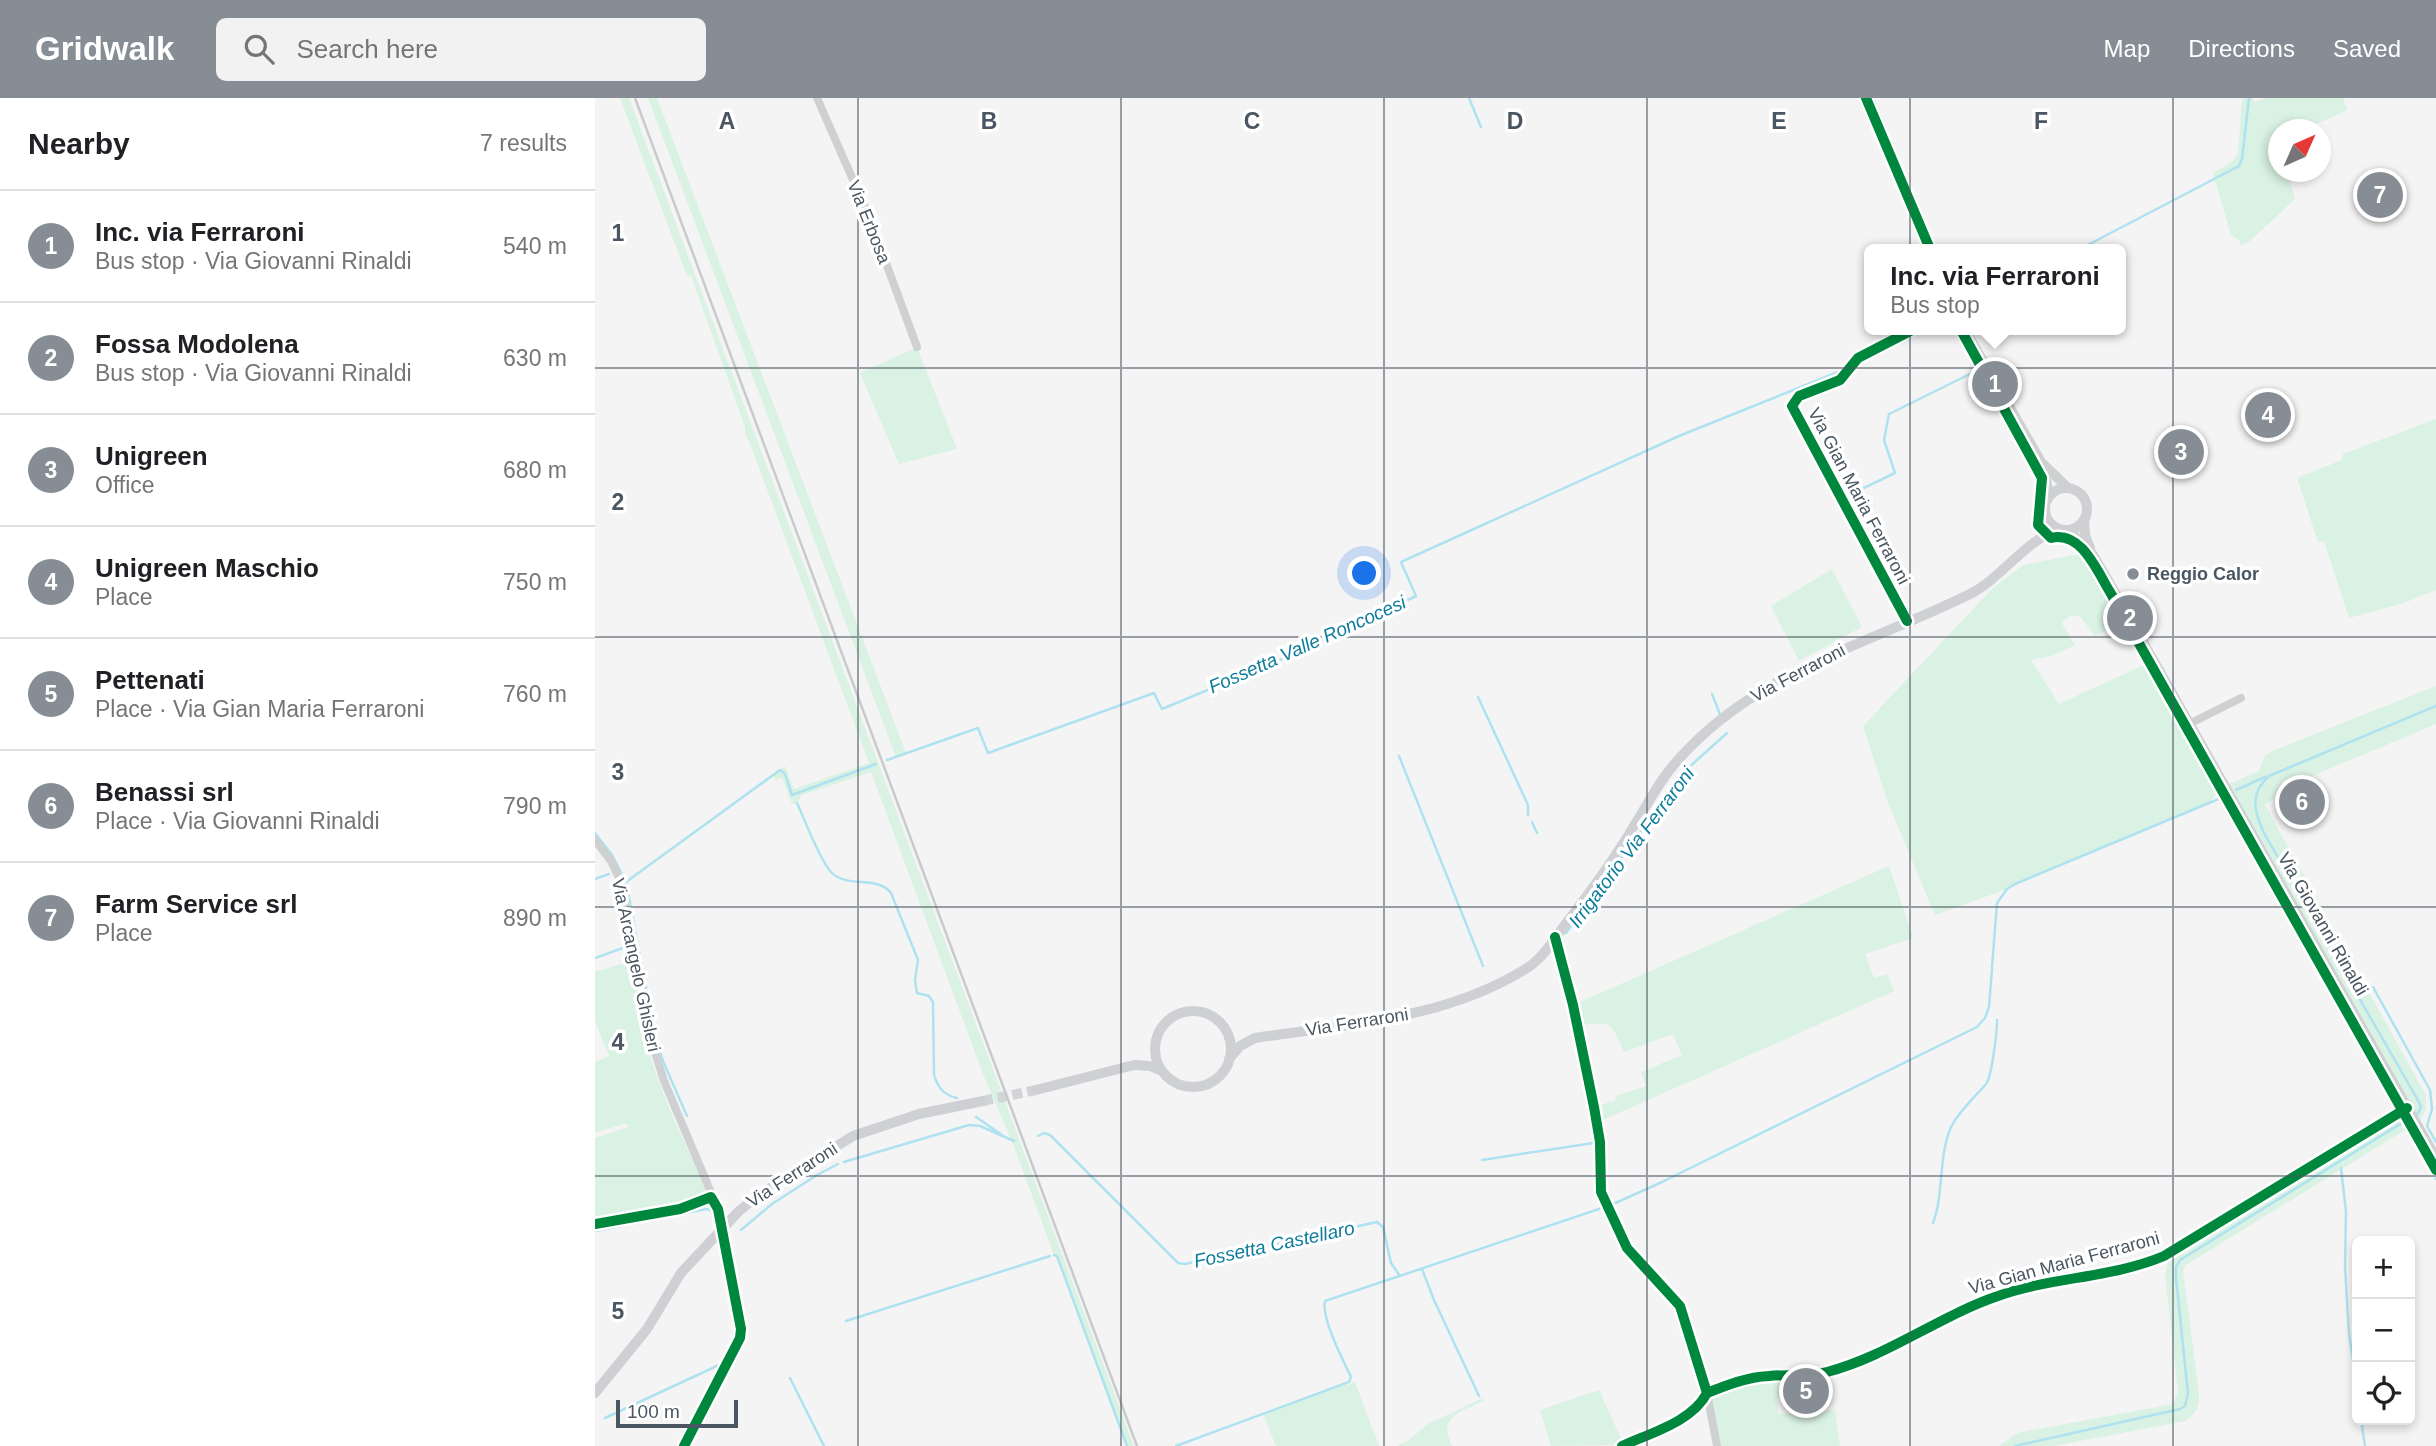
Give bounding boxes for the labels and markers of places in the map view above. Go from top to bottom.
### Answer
pin: 7 [2357,169,2403,221]
pin: 1 [1972,358,2018,410]
pin: 4 [2245,389,2291,441]
pin: 3 [2158,426,2204,478]
place label: Reggio Calor [2147,564,2259,584]
marker: Reggio Calor [2125,566,2141,582]
pin: 2 [2107,592,2153,644]
pin: 6 [2279,776,2325,828]
pin: 5 [1783,1365,1829,1417]

